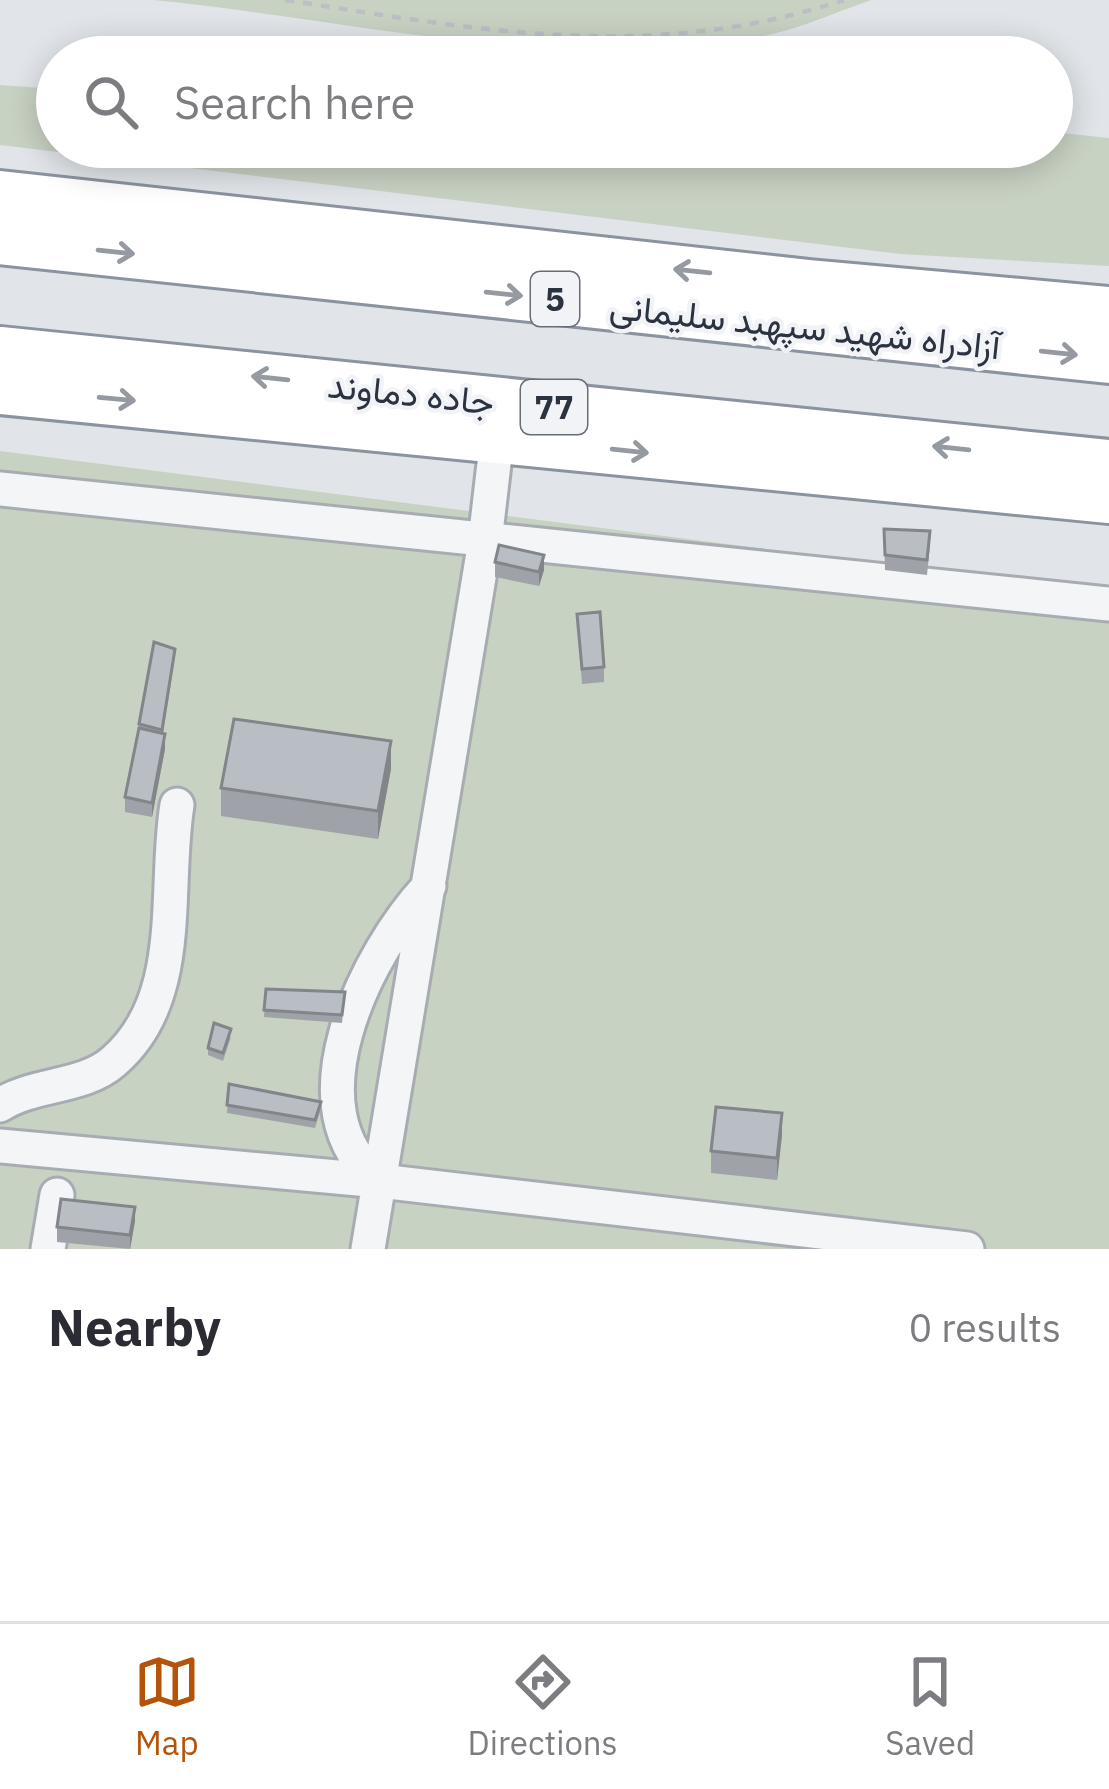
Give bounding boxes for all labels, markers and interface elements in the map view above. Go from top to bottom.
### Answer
search box [36,36,1073,168]
icon: search [78,69,144,135]
text: Search here [174,73,415,131]
one-way arrow [96,242,135,264]
one-way arrow [673,260,712,282]
road number: 5 [531,272,579,326]
street label: آزادراه شهید سپهبد سلیمانی [607,282,1005,372]
one-way arrow [484,283,523,305]
one-way arrow [1039,343,1078,365]
street label: جاده دماوند [325,360,497,425]
one-way arrow [251,366,290,389]
road number: 77 [521,380,587,434]
one-way arrow [97,388,136,411]
one-way arrow [932,436,971,459]
one-way arrow [610,440,649,463]
text: Nearby [48,1294,221,1360]
text: 0 results [909,1302,1061,1353]
tab: Map [134,1649,200,1764]
tab: Directions [468,1649,618,1764]
tab: Saved [885,1649,975,1764]

